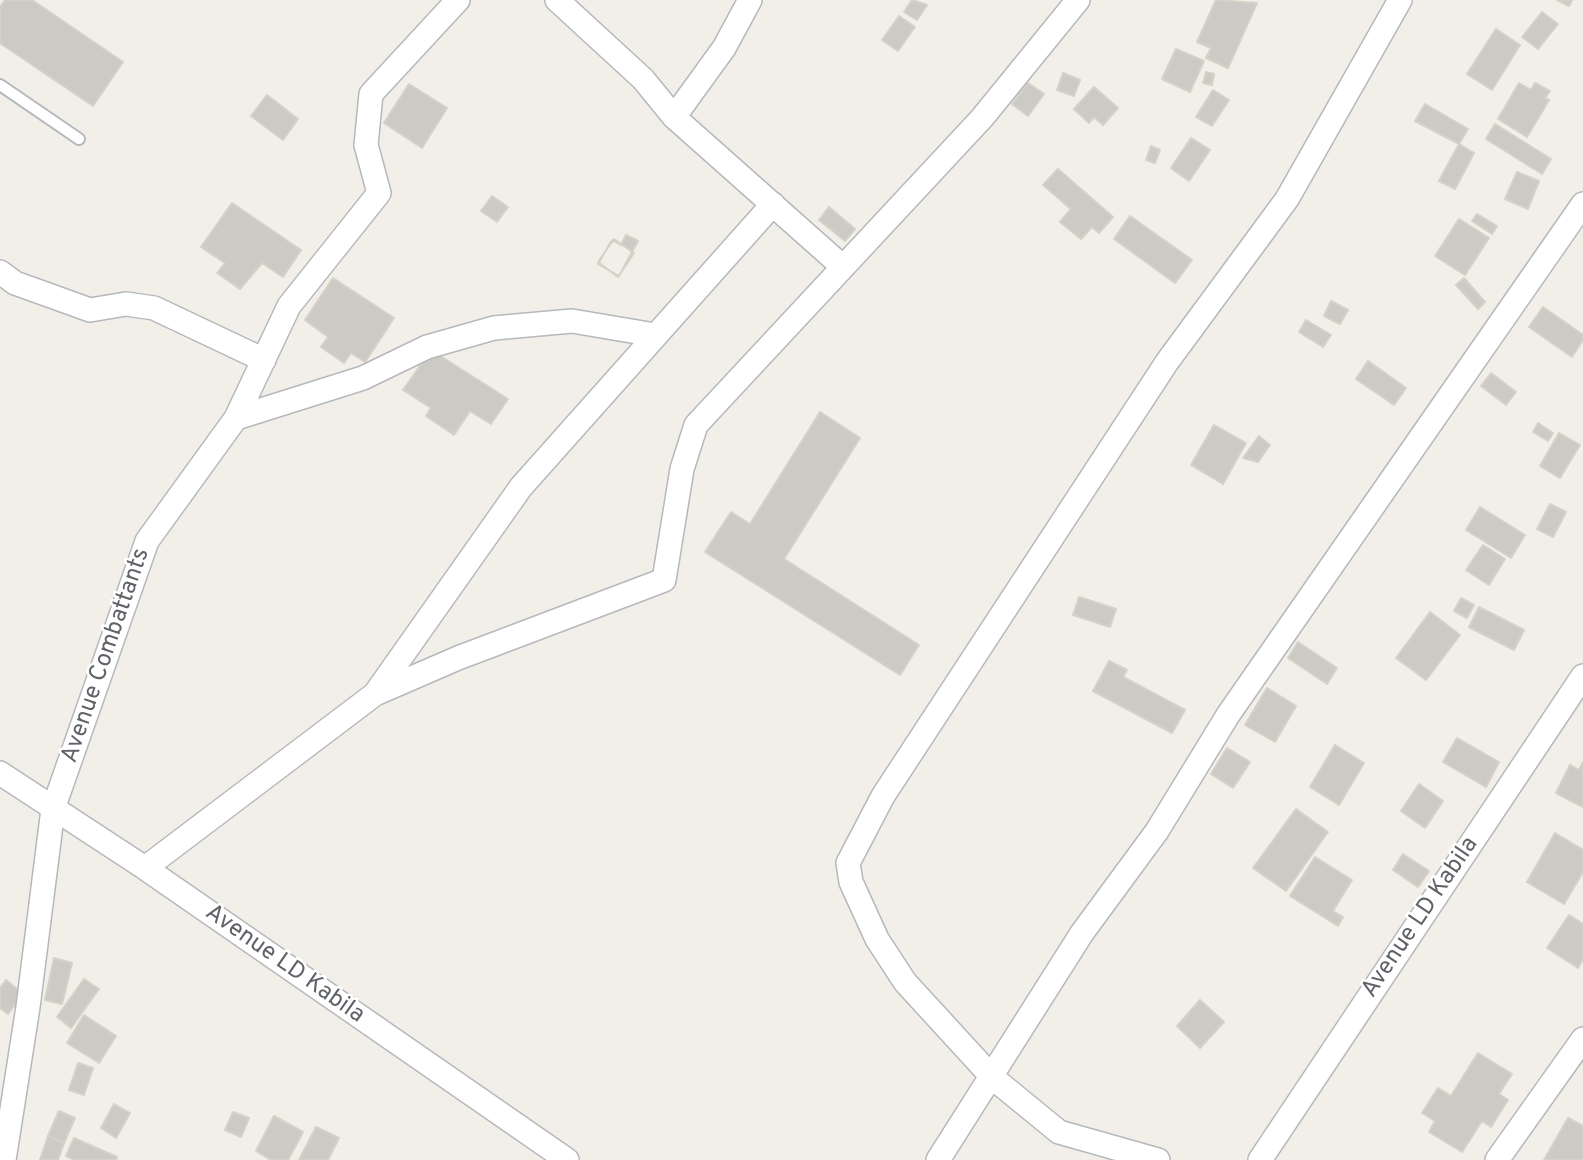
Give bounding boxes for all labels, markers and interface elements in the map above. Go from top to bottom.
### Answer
street label: Avenue Combattants [57,545,157,767]
street label: Avenue LD Kabila [1357,832,1485,1004]
street label: Avenue LD Kabila [199,899,369,1031]

